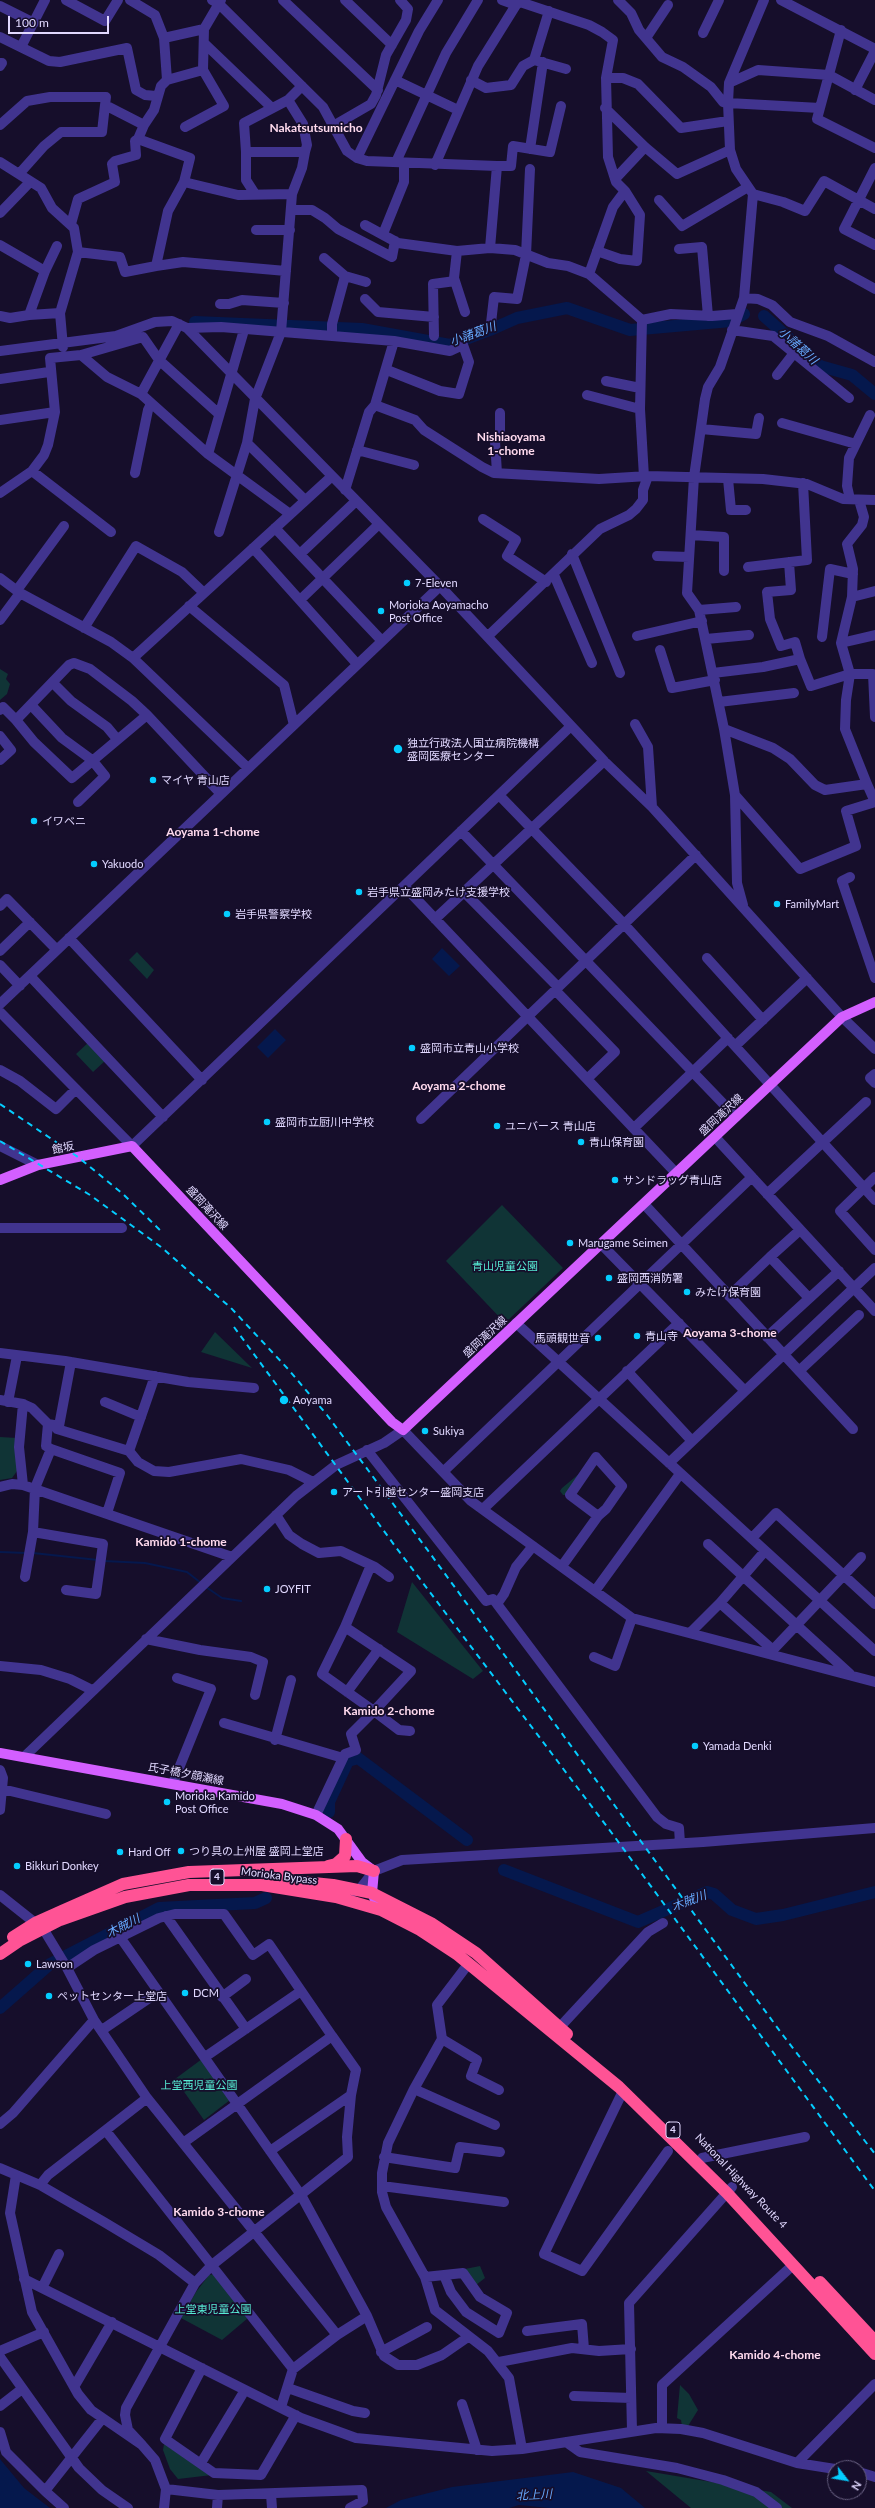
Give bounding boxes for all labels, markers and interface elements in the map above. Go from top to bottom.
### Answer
scale bar [10,8,111,34]
text: 100 m [15,15,49,30]
district label: Nakatsutsumicho [269,121,363,135]
water label: 小諸葛川 [448,319,498,349]
water label: 小諸葛川 [775,325,821,367]
district label: Nishiaoyama 1-chome [477,430,545,458]
place label: 7-Eleven [415,576,458,590]
marker: 7-Eleven [402,578,412,588]
place label: Morioka Aoyamacho Post Office [389,598,489,624]
marker: Morioka Aoyamacho Post Office [376,606,386,616]
place label: 独立行政法人国立病院機構 盛岡医療センター [407,736,539,762]
marker: 独立行政法人国立病院機構 盛岡医療センター [392,743,404,755]
place label: マイヤ 青山店 [161,773,230,787]
marker: マイヤ 青山店 [148,775,158,785]
place label: イワベニ [42,814,86,828]
marker: イワベニ [29,816,39,826]
district label: Aoyama 1-chome [166,825,260,839]
place label: Yakuodo [102,857,143,871]
marker: Yakuodo [89,859,99,869]
place label: 岩手県立盛岡みたけ支援学校 [367,885,510,899]
marker: 岩手県立盛岡みたけ支援学校 [354,887,364,897]
place label: FamilyMart [785,897,839,911]
marker: FamilyMart [772,899,782,909]
place label: 岩手県警察学校 [235,907,312,921]
marker: 岩手県警察学校 [222,909,232,919]
place label: 盛岡市立青山小学校 [420,1041,519,1055]
marker: 盛岡市立青山小学校 [407,1043,417,1053]
district label: Aoyama 2-chome [412,1079,506,1093]
street label: 盛岡滝沢線 [696,1091,746,1139]
place label: 盛岡市立厨川中学校 [275,1115,374,1129]
marker: 盛岡市立厨川中学校 [262,1117,272,1127]
place label: ユニバース 青山店 [505,1119,596,1133]
marker: ユニバース 青山店 [492,1121,502,1131]
place label: 青山保育園 [589,1135,644,1149]
marker: 青山保育園 [576,1137,586,1147]
street label: 館坂 [51,1139,75,1157]
place label: サンドラッグ青山店 [623,1173,722,1187]
marker: サンドラッグ青山店 [610,1175,620,1185]
street label: 盛岡滝沢線 [183,1183,231,1233]
place label: Marugame Seimen [578,1236,668,1250]
marker: Marugame Seimen [565,1238,575,1248]
park label: 青山児童公園 [472,1259,538,1273]
place label: 盛岡西消防署 [617,1271,683,1285]
marker: 盛岡西消防署 [604,1273,614,1283]
place label: みたけ保育園 [695,1285,761,1299]
marker: みたけ保育園 [682,1287,692,1297]
street label: 盛岡滝沢線 [460,1313,510,1361]
district label: Aoyama 3-chome [683,1326,777,1340]
place label: 青山寺 [645,1329,678,1343]
place label: 馬頭観世音 [535,1331,590,1345]
marker: 青山寺 [632,1331,642,1341]
marker: 馬頭観世音 [593,1333,603,1343]
place label: Aoyama [293,1393,332,1407]
marker: Aoyama [278,1394,290,1406]
place label: Sukiya [433,1424,464,1438]
marker: Sukiya [420,1426,430,1436]
place label: アート引越センター盛岡支店 [342,1485,484,1499]
marker: アート引越センター盛岡支店 [329,1487,339,1497]
district label: Kamido 1-chome [135,1535,227,1549]
place label: JOYFIT [275,1582,311,1596]
marker: JOYFIT [262,1584,272,1594]
district label: Kamido 2-chome [343,1704,435,1718]
place label: Yamada Denki [703,1739,772,1753]
marker: Yamada Denki [690,1741,700,1751]
street label: 氏子橋夕顔瀬線 [147,1760,225,1788]
place label: Morioka Kamido Post Office [175,1789,255,1815]
marker: Morioka Kamido Post Office [162,1797,172,1807]
place label: つり具の上州屋 盛岡上堂店 [189,1844,324,1858]
place label: Hard Off [128,1845,171,1859]
marker: つり具の上州屋 盛岡上堂店 [176,1846,186,1856]
marker: Hard Off [115,1847,125,1857]
place label: Bikkuri Donkey [25,1859,99,1873]
marker: Bikkuri Donkey [12,1861,22,1871]
street label: Morioka Bypass [240,1865,318,1887]
road number: 4 [210,1869,224,1885]
water label: 木賊川 [670,1888,708,1914]
water label: 木賊川 [104,1911,142,1941]
place label: Lawson [36,1957,73,1971]
marker: Lawson [23,1959,33,1969]
place label: DCM [193,1986,219,2000]
marker: DCM [180,1988,190,1998]
place label: ペットセンター上堂店 [57,1989,167,2003]
marker: ペットセンター上堂店 [44,1991,54,2001]
park label: 上堂西児童公園 [161,2078,237,2092]
road number: 4 [666,2122,680,2138]
street label: National Highway Route 4 [692,2131,790,2231]
district label: Kamido 3-chome [173,2205,265,2219]
park label: 上堂東児童公園 [175,2302,251,2316]
district label: Kamido 4-chome [729,2348,821,2362]
north arrow [827,2460,867,2500]
text: N [849,2479,865,2493]
water label: 北上川 [516,2487,552,2503]

